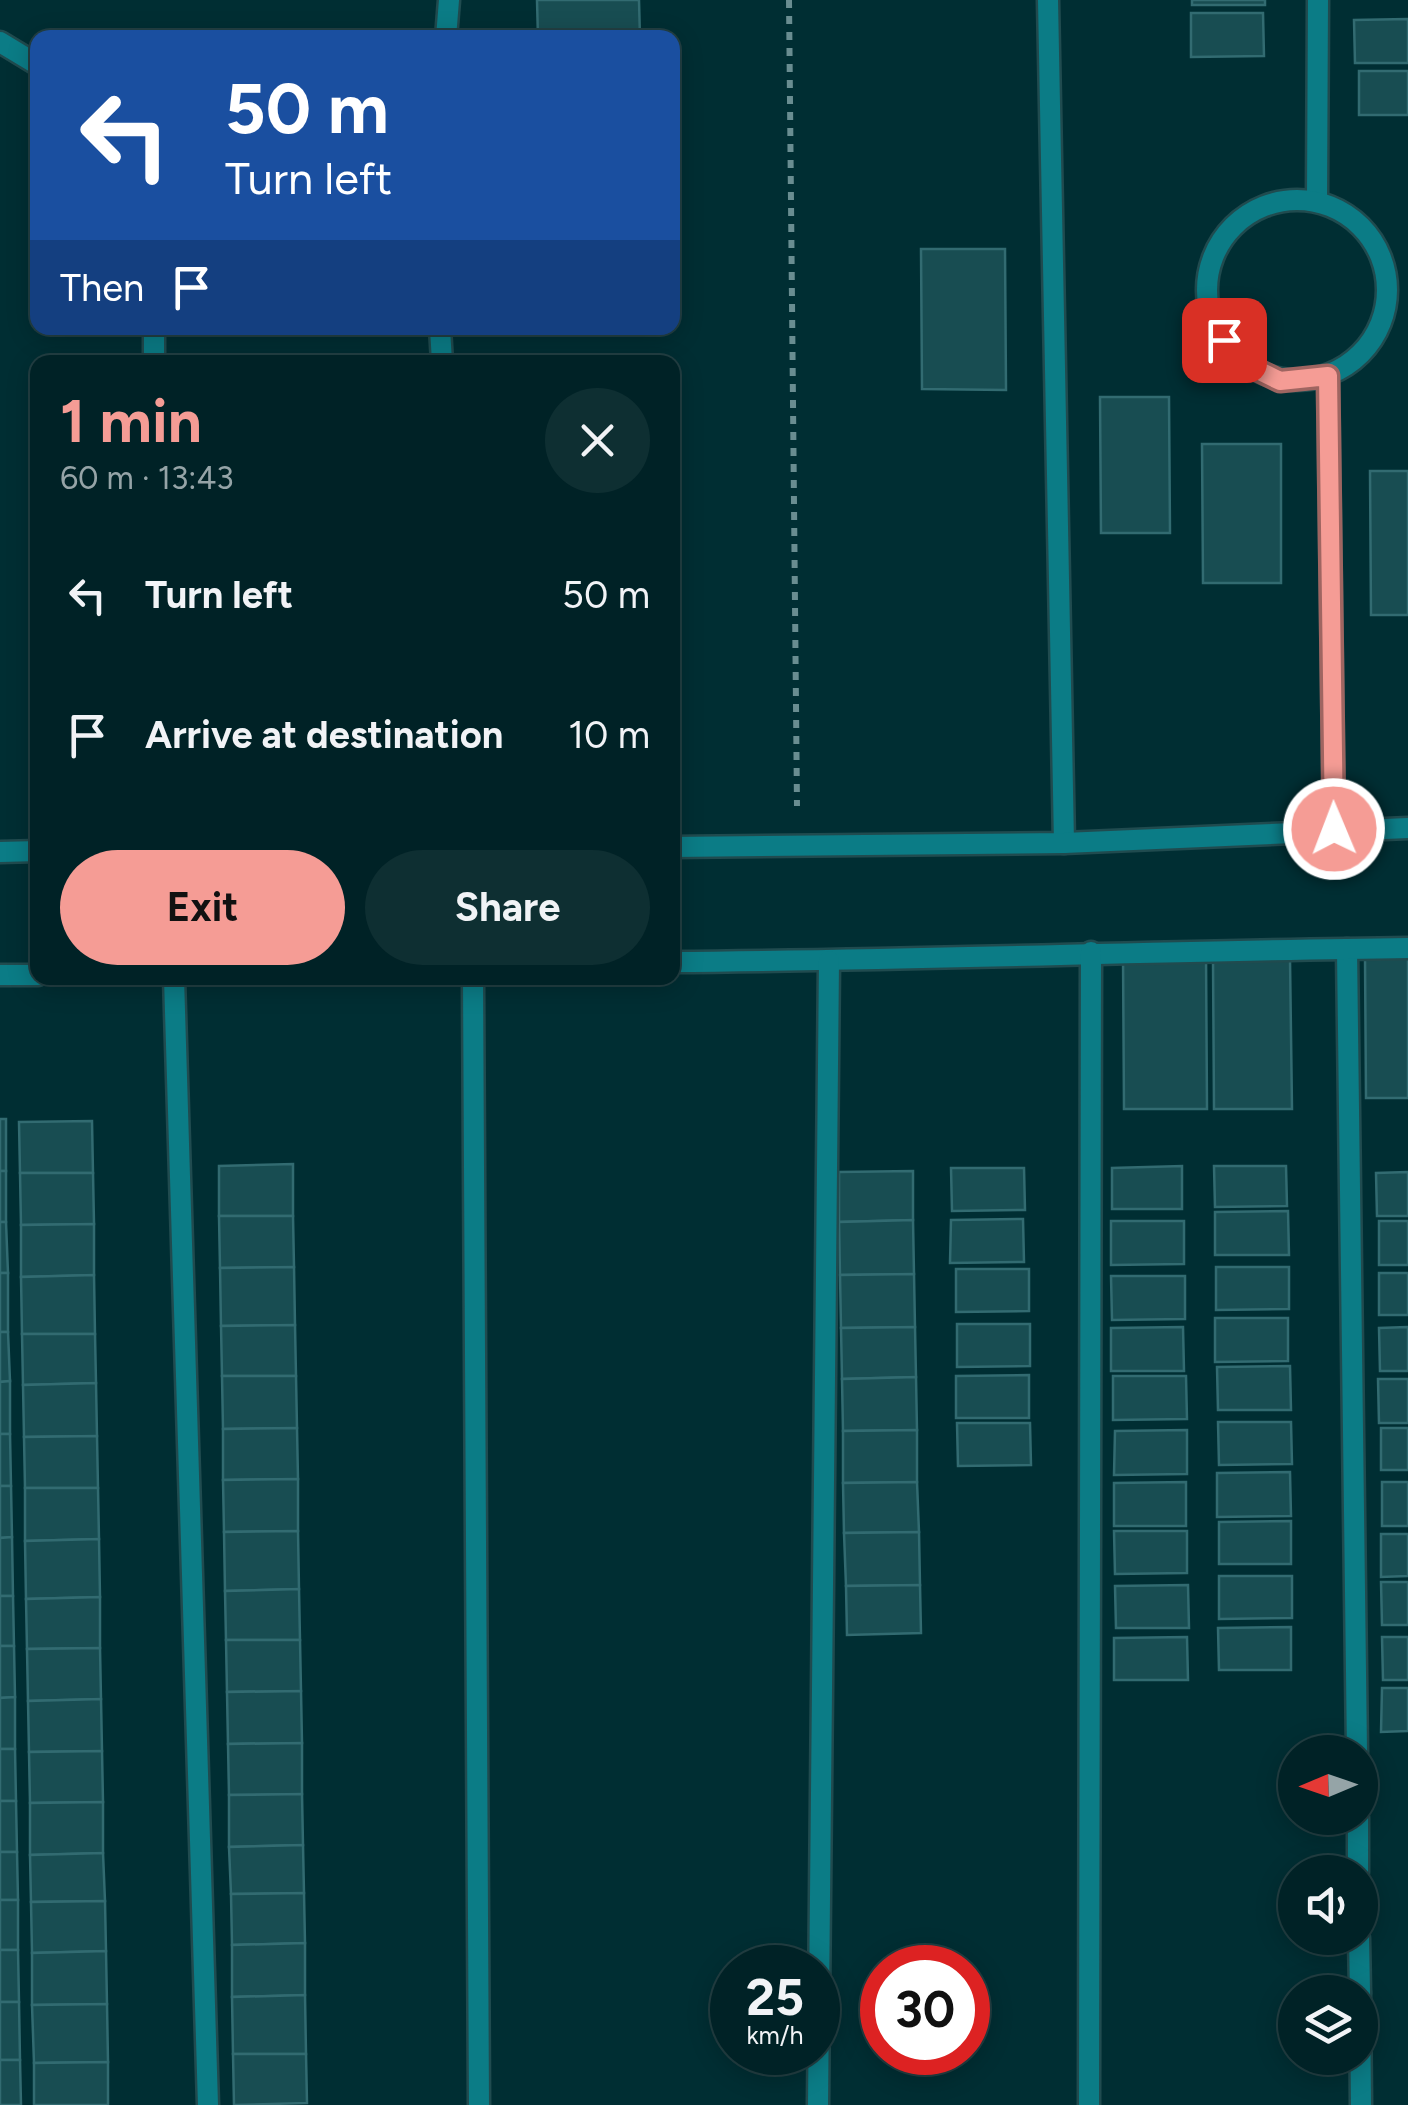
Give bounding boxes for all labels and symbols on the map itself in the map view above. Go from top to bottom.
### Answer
pin [1182,298,1267,383]
position arrow [1282,777,1386,881]
north arrow [1278,1735,1378,1835]
speed limit sign: 30 [860,1945,990,2075]

